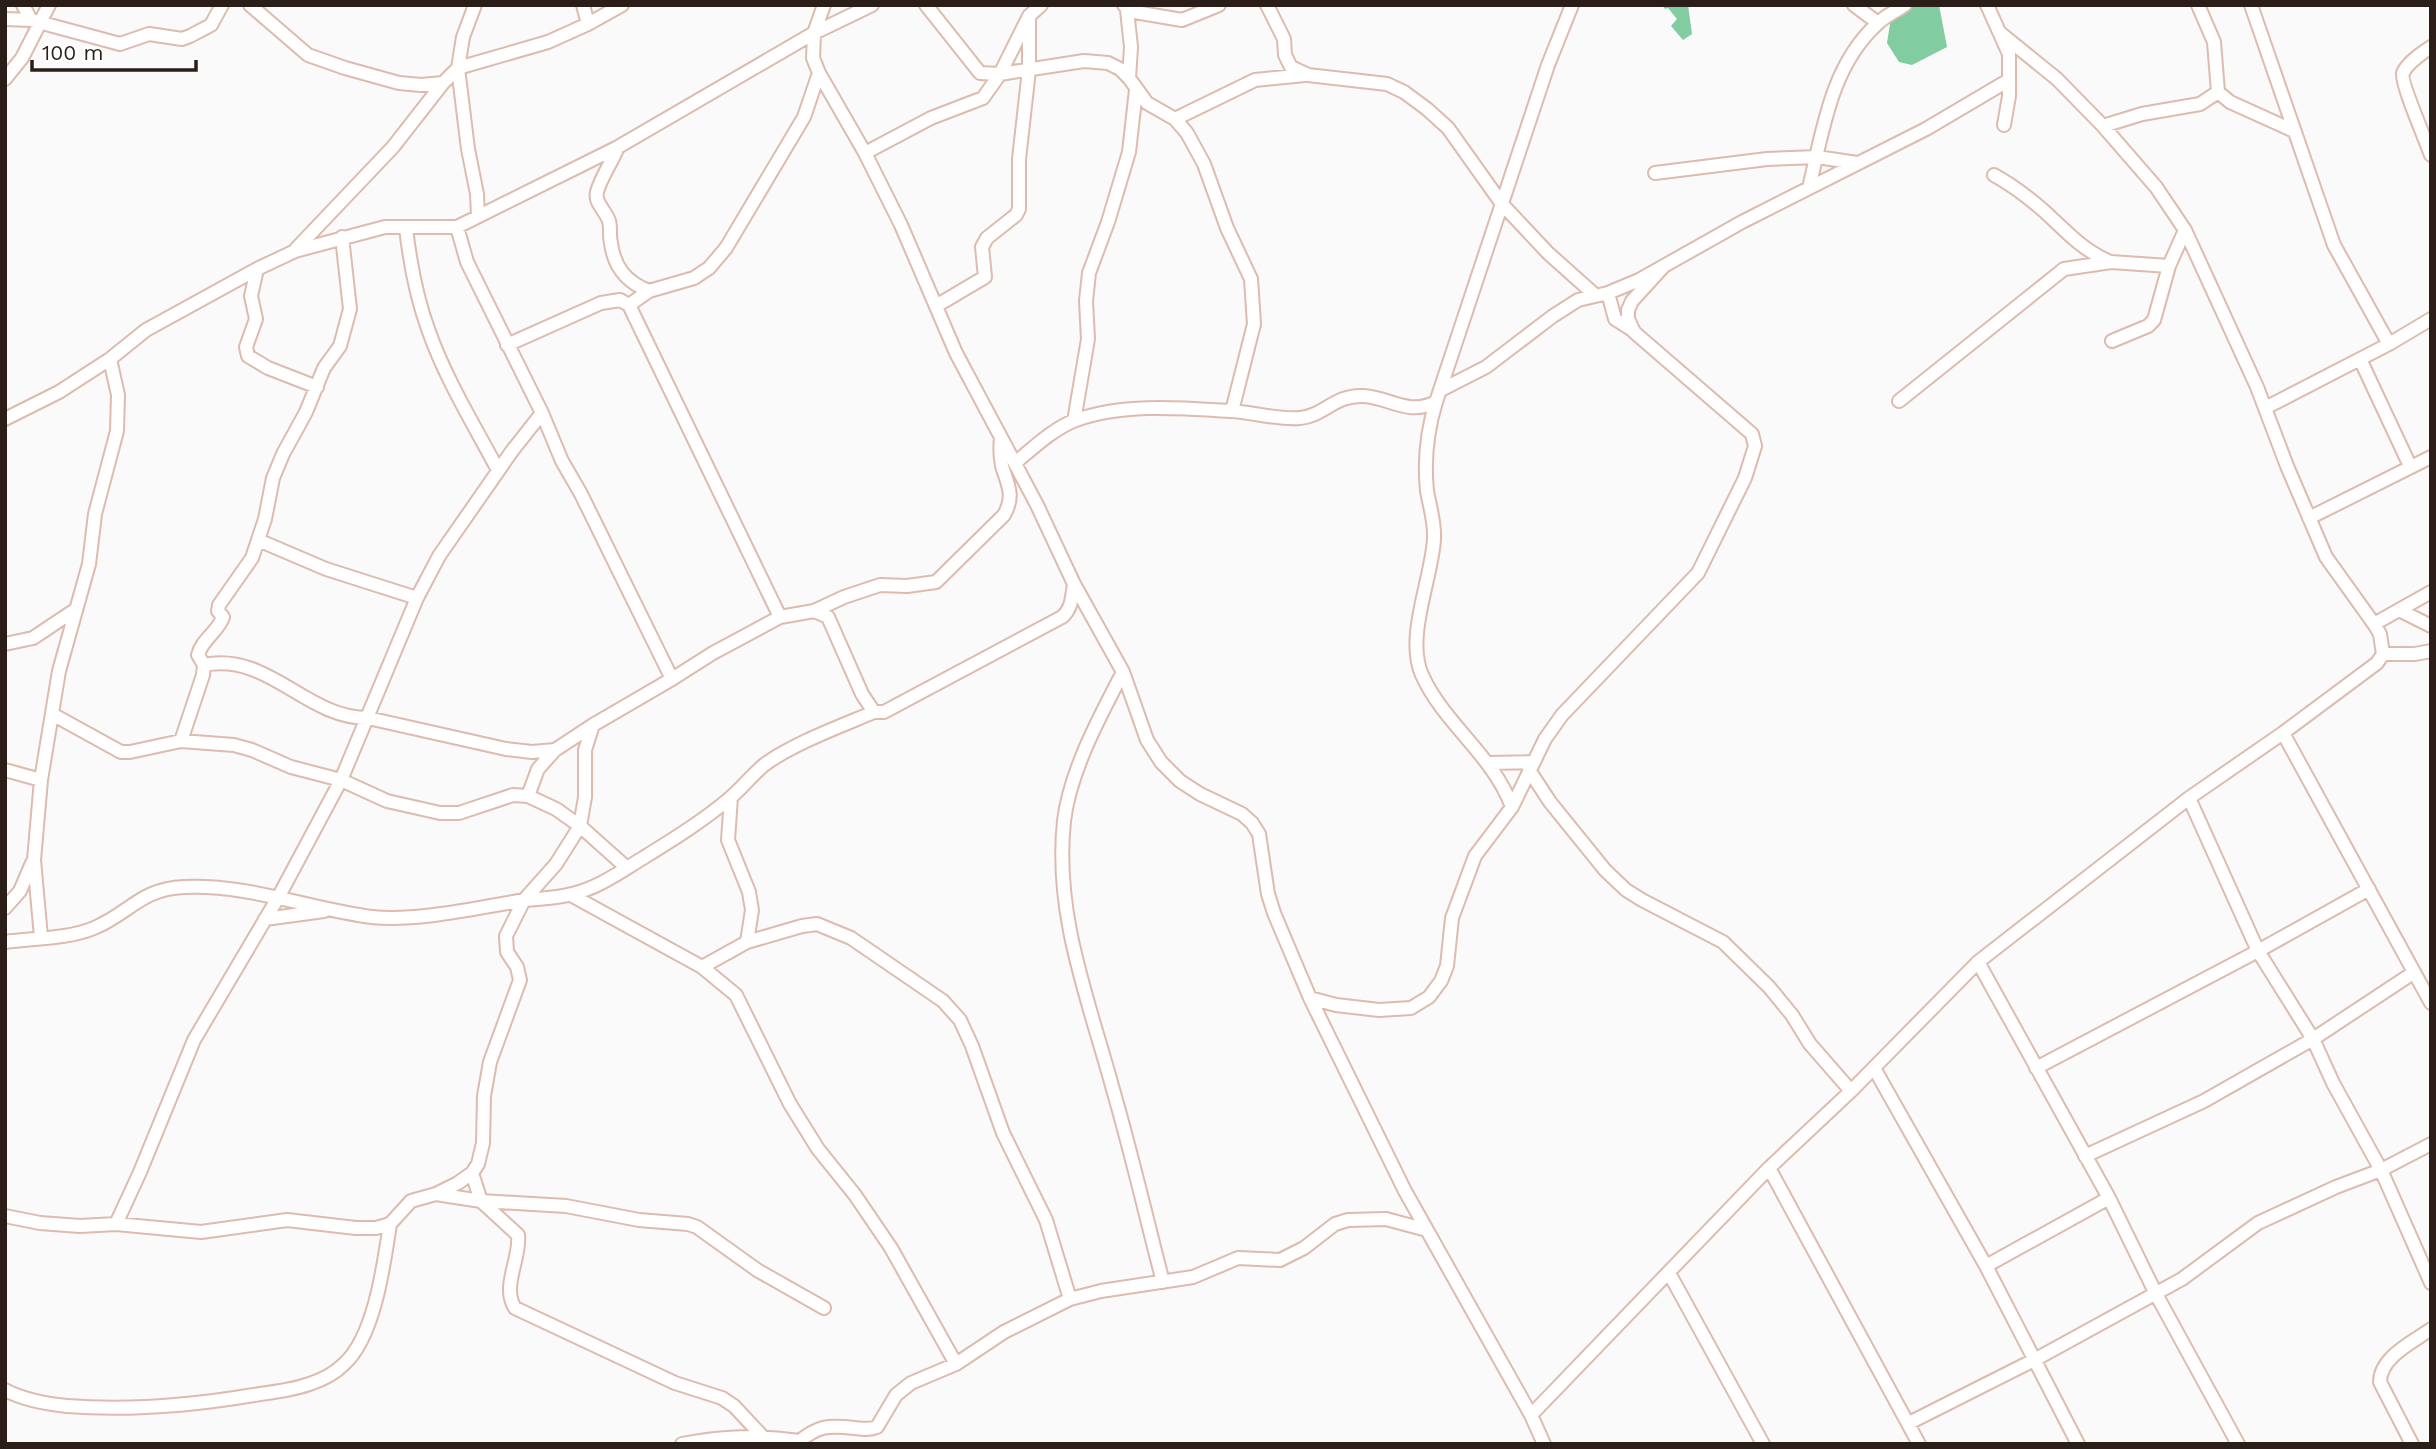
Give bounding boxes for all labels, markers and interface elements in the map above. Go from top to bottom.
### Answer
scale bar [32,28,196,72]
text: 100 m [42,40,104,65]

